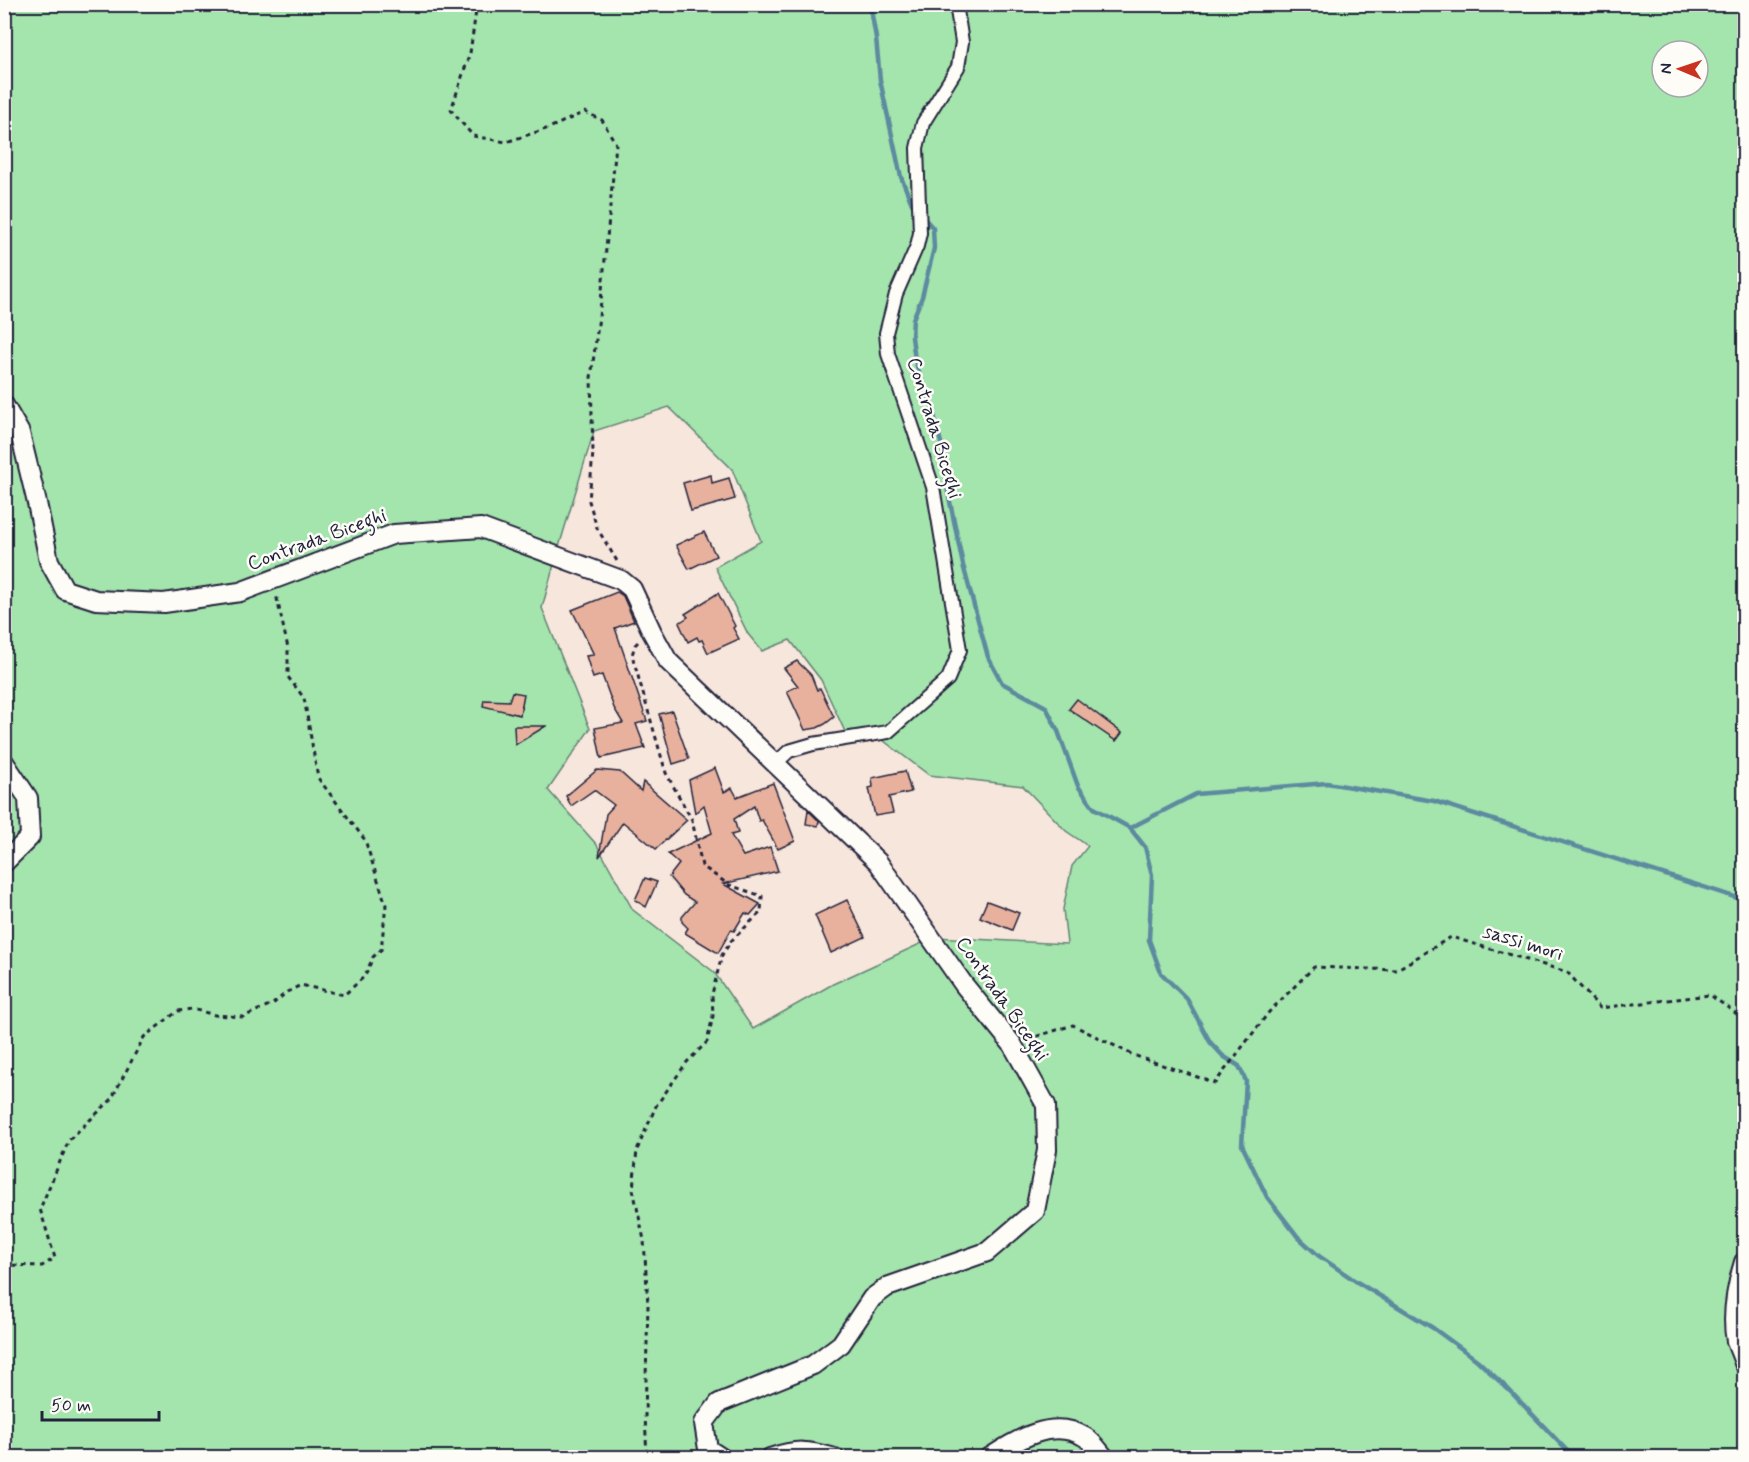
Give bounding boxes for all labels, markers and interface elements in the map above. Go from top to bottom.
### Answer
north arrow [1650,39,1710,99]
text: N [1656,63,1677,74]
street label: Contrada Biceghi [898,354,968,502]
street label: Contrada Biceghi [244,502,391,580]
street label: sassi mori [1480,918,1566,968]
street label: Contrada Biceghi [947,931,1055,1068]
scale bar [42,1384,159,1422]
text: 50 m [51,1394,91,1418]

